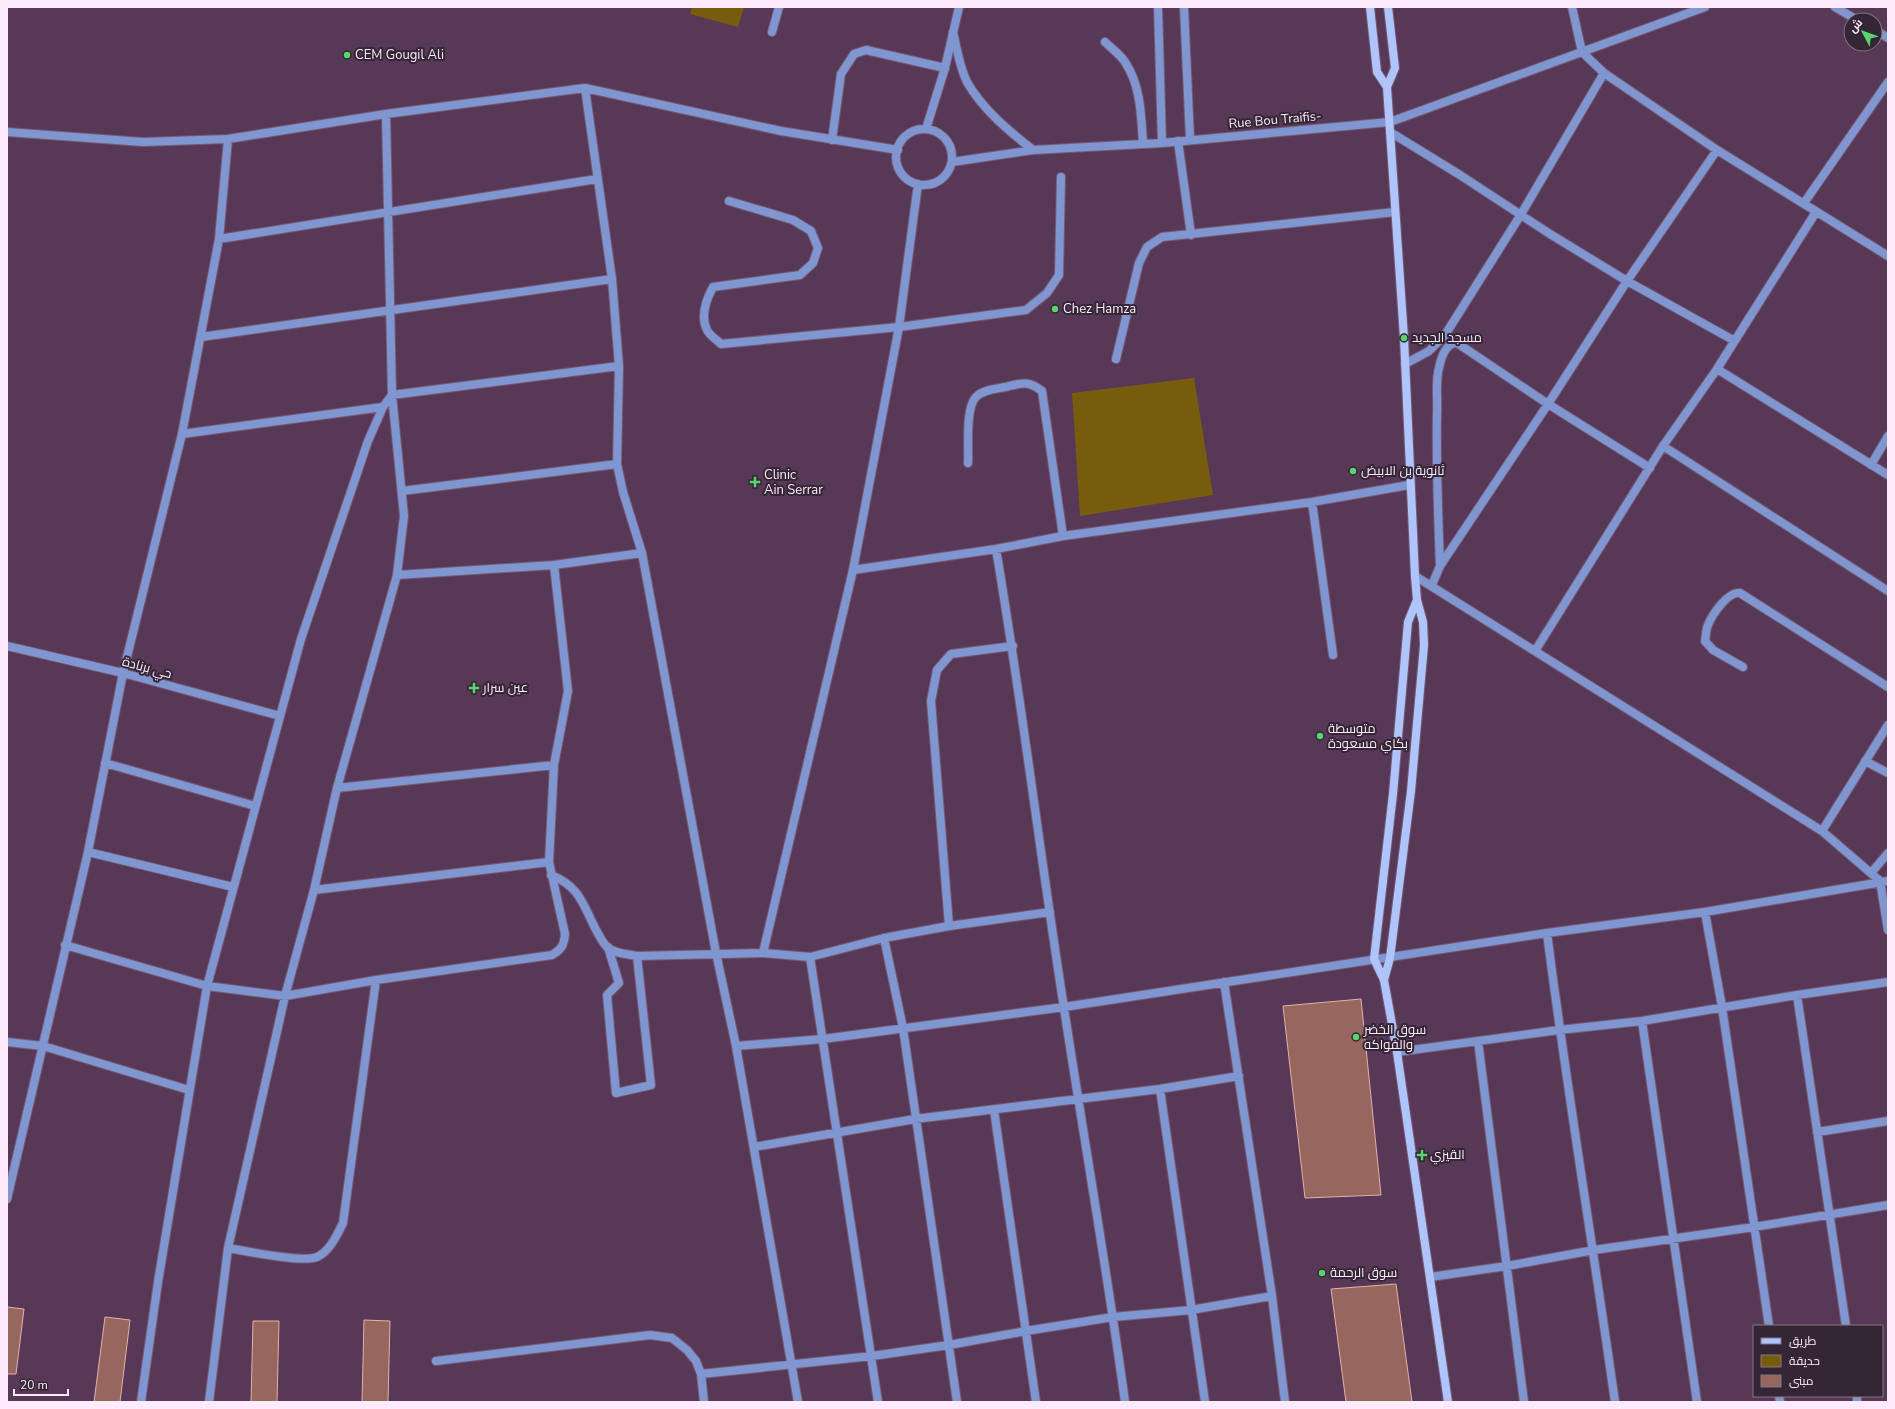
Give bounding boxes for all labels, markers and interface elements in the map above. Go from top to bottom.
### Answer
north arrow [1843,12,1883,52]
text: ش [1846,16,1866,36]
place label: CEM Gougil Ali [355,46,444,64]
marker: CEM Gougil Ali [342,50,352,60]
street label: Rue Bou Traifis- [1228,107,1322,133]
place label: Chez Hamza [1063,300,1136,318]
marker: Chez Hamza [1050,304,1060,314]
place label: مسجد الجديد [1412,329,1482,347]
marker: مسجد الجديد [1399,333,1409,343]
place label: ثانوية بن الابيض [1361,462,1445,480]
place label: Clinic Ain Serrar [764,466,823,499]
marker: ثانوية بن الابيض [1348,466,1358,476]
marker: Clinic Ain Serrar [749,476,761,488]
street label: حي برنادة [120,653,174,684]
place label: عين سرار [482,679,528,697]
marker: عين سرار [468,682,480,694]
place label: متوسطة بكاي مسعودة [1328,720,1408,754]
marker: متوسطة بكاي مسعودة [1315,731,1325,741]
place label: سوق الخضر والفواكه [1363,1021,1426,1054]
marker: سوق الخضر والفواكه [1351,1032,1361,1042]
place label: القيزي [1430,1146,1465,1165]
marker: القيزي [1417,1150,1427,1160]
place label: سوق الرحمة [1330,1264,1397,1282]
marker: سوق الرحمة [1317,1268,1327,1278]
legend [1753,1325,1883,1397]
text: طريق [1789,1333,1817,1349]
text: حديقة [1789,1353,1820,1369]
scale bar [14,1371,68,1397]
text: مبنى [1789,1373,1814,1389]
text: 20 m [20,1377,48,1393]

